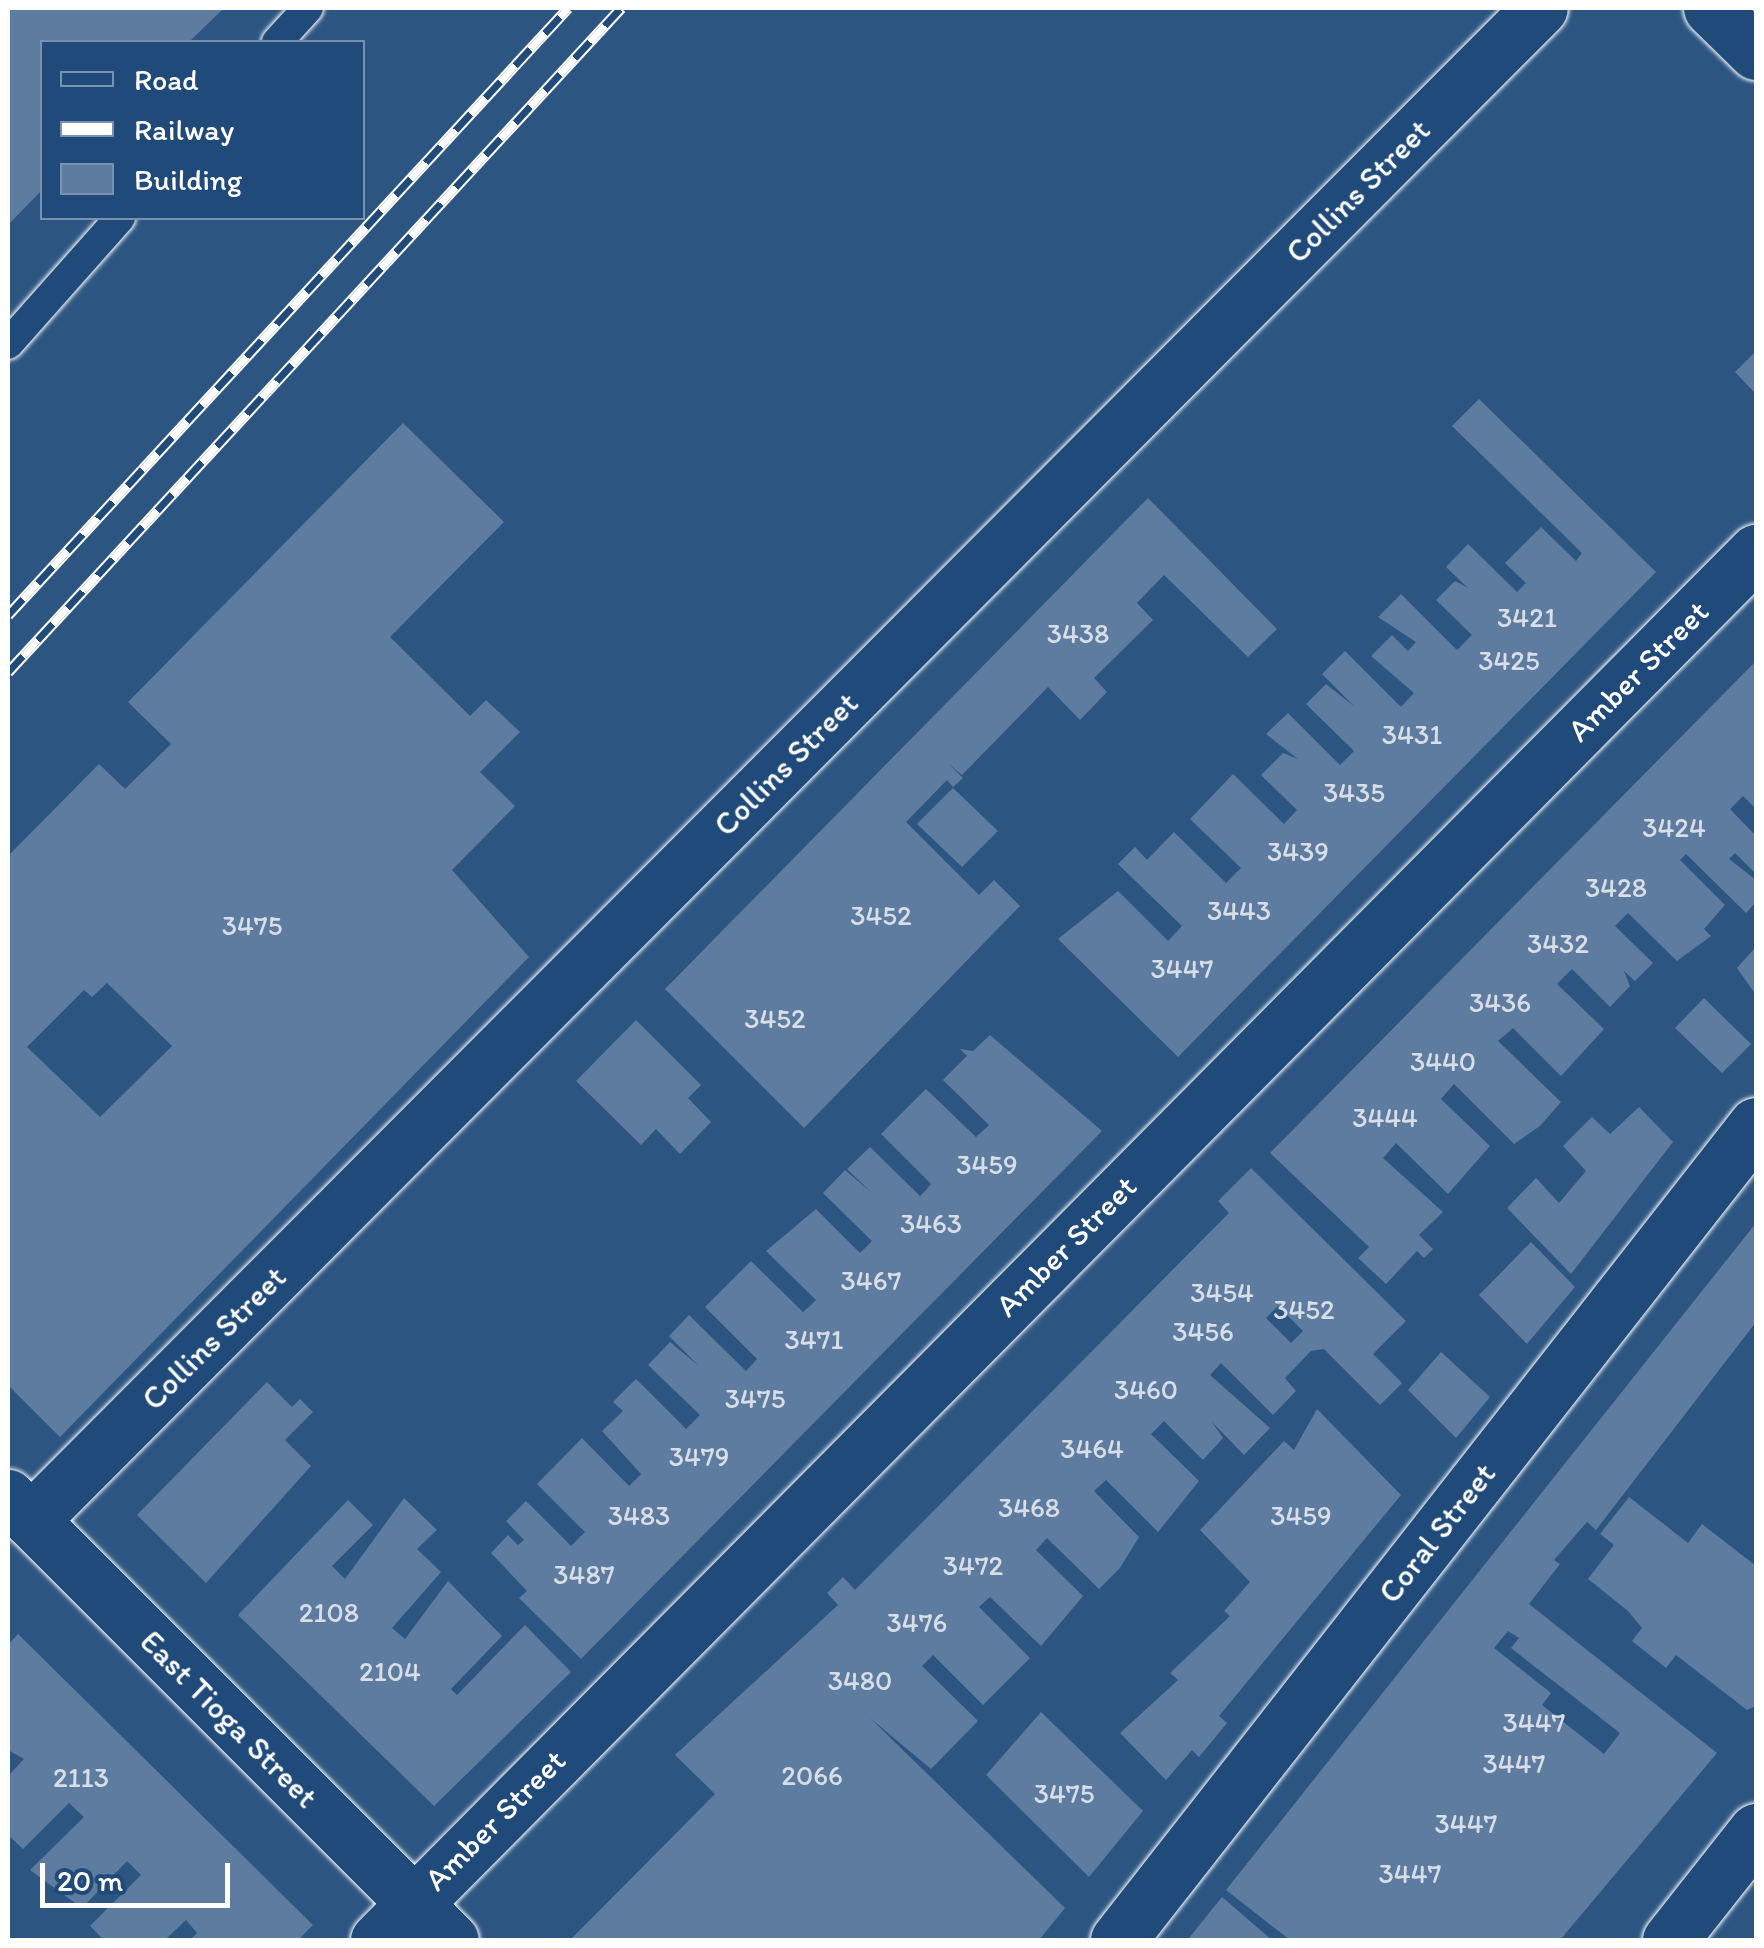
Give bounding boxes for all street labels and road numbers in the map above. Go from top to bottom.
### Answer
street label: Collins Street [1278,111,1438,271]
street label: Amber Street [1559,592,1717,750]
street label: Collins Street [706,684,866,844]
street label: Amber Street [987,1167,1145,1325]
street label: Collins Street [134,1258,294,1418]
street label: Coral Street [1371,1456,1503,1610]
street label: East Tioga Street [132,1622,326,1816]
street label: Amber Street [416,1741,574,1899]

